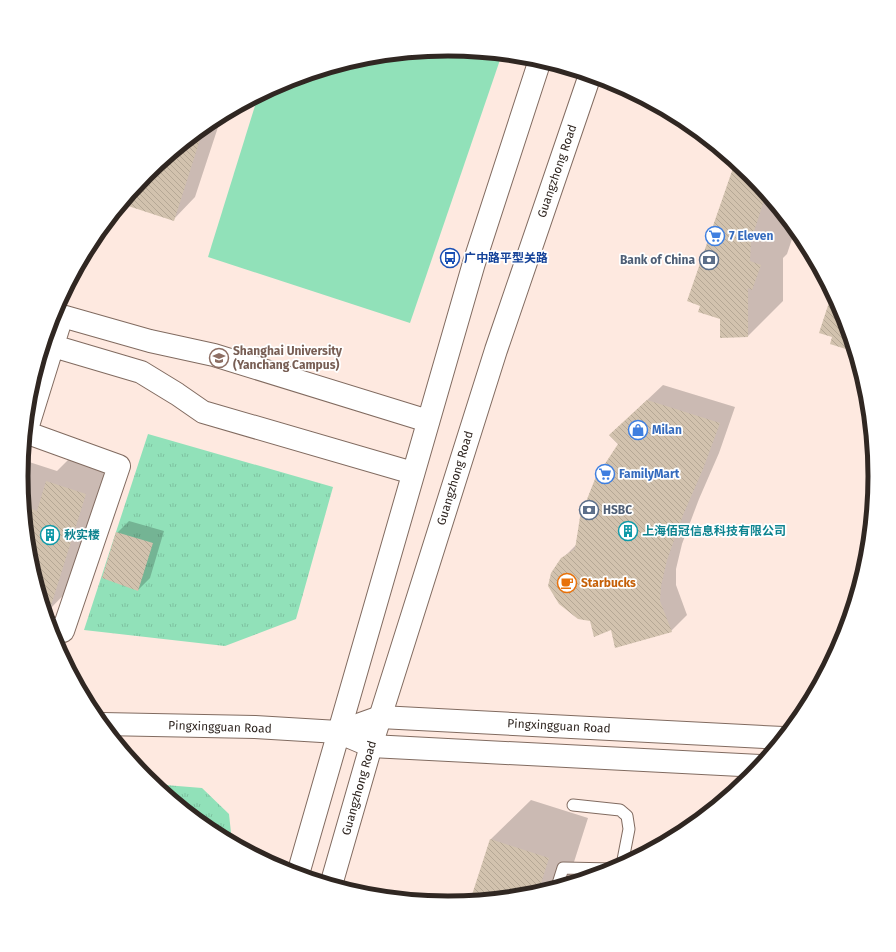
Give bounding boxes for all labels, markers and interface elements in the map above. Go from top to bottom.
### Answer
street label: Guangzhong Road [534,123,580,219]
supermarket icon: 7 Eleven [704,225,726,247]
place label: 7 Eleven [729,229,773,243]
bus stop icon: 广中路平型关路 [439,247,461,269]
bank icon: Bank of China [698,249,720,271]
place label: 广中路平型关路 [464,251,548,265]
place label: Bank of China [620,253,695,267]
place label: Shanghai University (Yanchang Campus) [233,344,343,372]
school or university icon: Shanghai University (Yanchang Campus) [208,347,230,369]
shop icon: Milan [627,419,649,441]
place label: Milan [652,423,682,437]
street label: Guangzhong Road [434,429,476,527]
supermarket icon: FamilyMart [594,463,616,485]
place label: FamilyMart [619,467,680,481]
bank icon: HSBC [578,499,600,521]
place label: HSBC [603,503,632,517]
building icon: 上海佰冠信息科技有限公司 [617,520,639,542]
building icon: 秋实楼 [39,524,61,546]
place label: 上海佰冠信息科技有限公司 [642,524,786,538]
place label: 秋实楼 [64,528,100,542]
cafe icon: Starbucks [556,572,578,594]
place label: Starbucks [581,576,636,590]
street label: Pingxingguan Road [507,716,611,736]
street label: Pingxingguan Road [168,718,272,736]
street label: Guangzhong Road [339,739,379,837]

